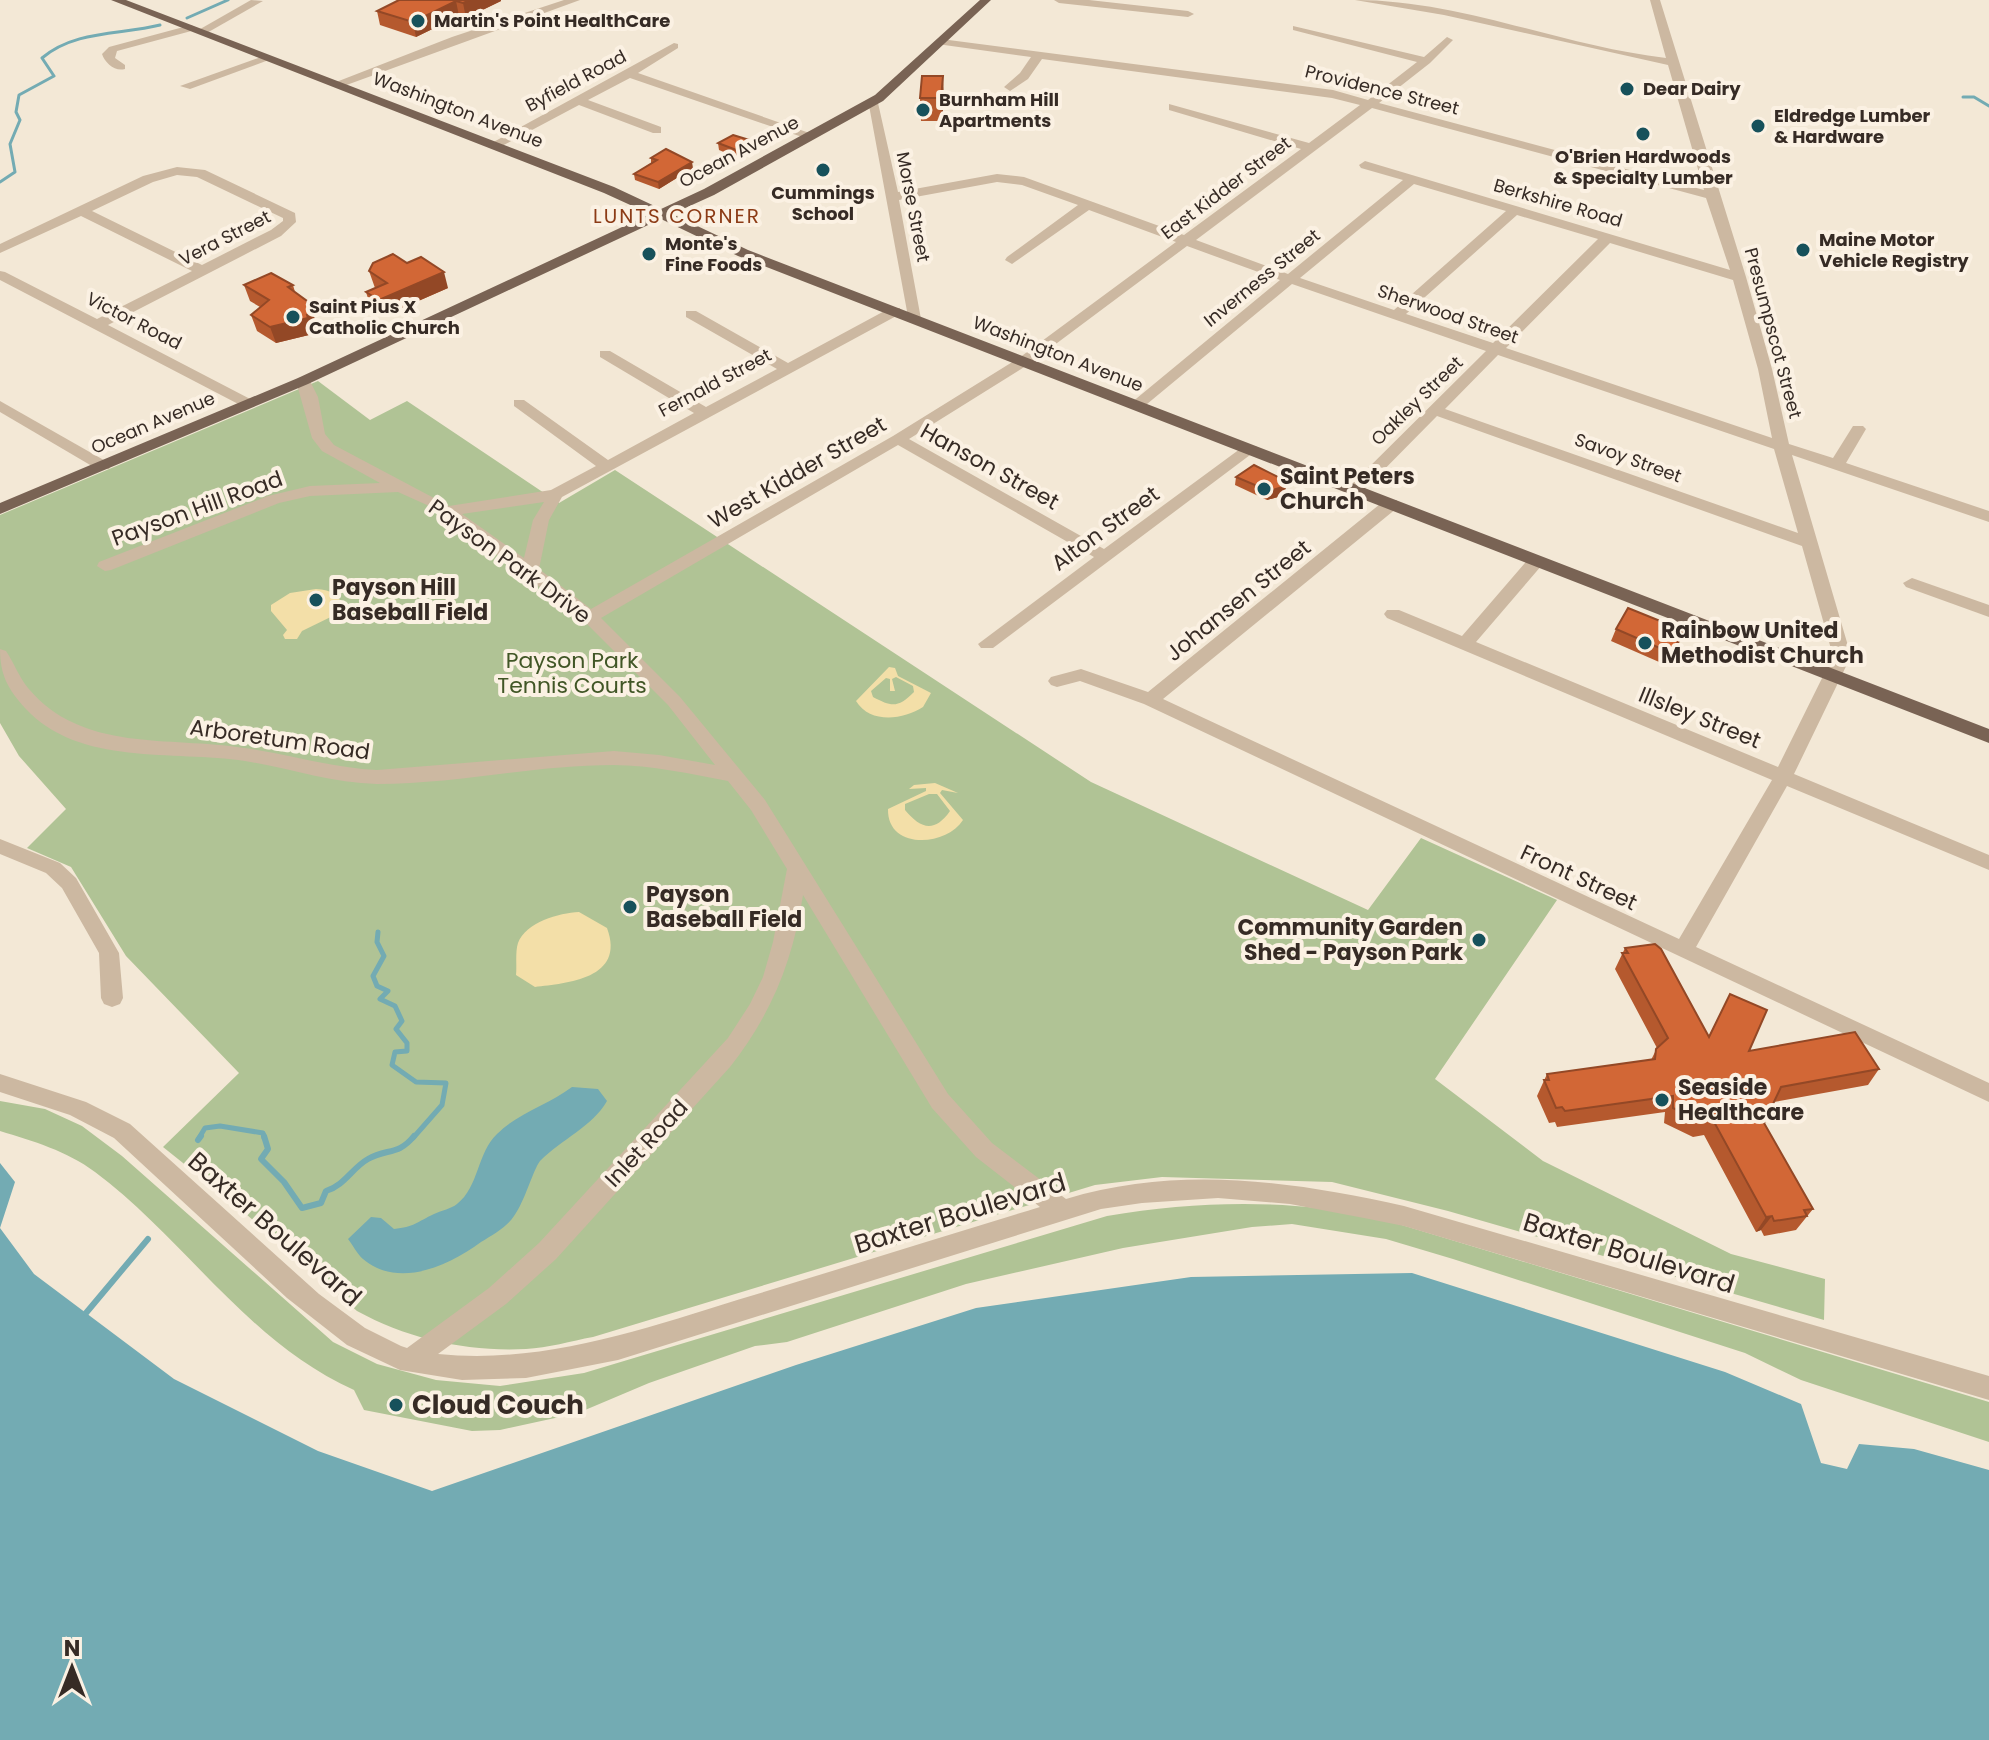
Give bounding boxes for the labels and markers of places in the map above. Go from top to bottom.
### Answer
place label: Martin's Point HealthCare [434,8,670,33]
marker: Martin's Point HealthCare [409,12,427,30]
place label: Dear Dairy [1643,76,1741,101]
marker: Dear Dairy [1618,80,1636,98]
place label: Burnham Hill Apartments [939,87,1059,133]
marker: Burnham Hill Apartments [914,101,932,119]
place label: Eldredge Lumber & Hardware [1774,103,1930,149]
marker: Eldredge Lumber & Hardware [1749,117,1767,135]
marker: O'Brien Hardwoods & Specialty Lumber [1634,125,1652,143]
place label: O'Brien Hardwoods & Specialty Lumber [1553,144,1733,190]
marker: Cummings School [814,161,832,179]
place label: Cummings School [771,180,875,226]
place label: Maine Motor Vehicle Registry [1819,227,1969,273]
place label: Monte's Fine Foods [665,231,762,277]
marker: Maine Motor Vehicle Registry [1794,241,1812,259]
marker: Monte's Fine Foods [640,245,658,263]
place label: Saint Pius X Catholic Church [309,294,460,340]
marker: Saint Pius X Catholic Church [284,308,302,326]
place label: Saint Peters Church [1280,461,1415,517]
marker: Saint Peters Church [1255,480,1273,498]
place label: Payson Hill Baseball Field [332,572,488,628]
marker: Payson Hill Baseball Field [307,591,325,609]
place label: Rainbow United Methodist Church [1661,615,1864,671]
marker: Rainbow United Methodist Church [1636,634,1654,652]
place label: Payson Baseball Field [646,879,802,935]
marker: Payson Baseball Field [621,898,639,916]
place label: Community Garden Shed - Payson Park [1238,912,1463,968]
marker: Community Garden Shed - Payson Park [1470,931,1488,949]
place label: Seaside Healthcare [1678,1072,1804,1128]
marker: Seaside Healthcare [1653,1091,1671,1109]
place label: Cloud Couch [412,1387,584,1423]
marker: Cloud Couch [387,1396,405,1414]

